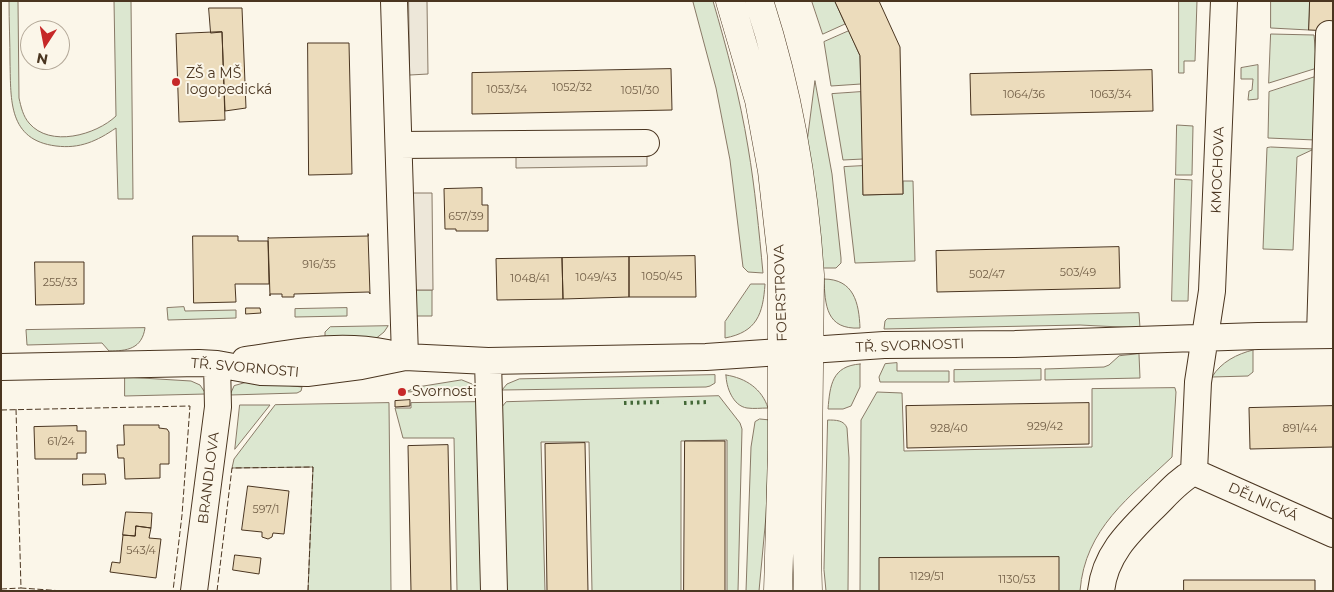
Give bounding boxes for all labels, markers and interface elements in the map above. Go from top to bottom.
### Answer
north arrow [20,20,70,70]
text: N [35,49,50,69]
place label: ZŠ a MŠ logopedická [186,66,272,98]
marker: ZŠ a MŠ logopedická [170,76,182,88]
house number: 1052/32 [552,81,592,95]
house number: 1053/34 [487,83,527,97]
house number: 1051/30 [621,84,659,98]
house number: 1064/36 [1003,88,1045,102]
house number: 1063/34 [1090,88,1132,102]
street label: KMOCHOVA [1208,126,1228,214]
house number: 657/39 [448,210,484,224]
street label: FOERSTROVA [771,244,791,342]
house number: 916/35 [302,258,336,272]
house number: 503/49 [1060,266,1096,280]
house number: 502/47 [969,268,1005,282]
house number: 1050/45 [642,270,682,284]
house number: 1049/43 [575,271,617,285]
house number: 1048/41 [510,272,550,286]
house number: 255/33 [43,276,77,290]
street label: TŘ. SVORNOSTI [855,336,965,356]
street label: TŘ. SVORNOSTI [190,355,300,381]
place label: Svornosti [412,384,477,400]
marker: Svornosti [396,386,408,398]
house number: 929/42 [1027,420,1063,434]
house number: 928/40 [930,422,968,436]
house number: 891/44 [1282,422,1318,436]
street label: BRANDLOVA [195,431,223,525]
house number: 61/24 [47,435,75,449]
street label: DĚLNICKÁ [1226,479,1300,525]
house number: 597/1 [253,503,279,517]
house number: 543/4 [126,544,156,558]
house number: 1129/51 [910,570,944,584]
house number: 1130/53 [998,573,1036,587]

